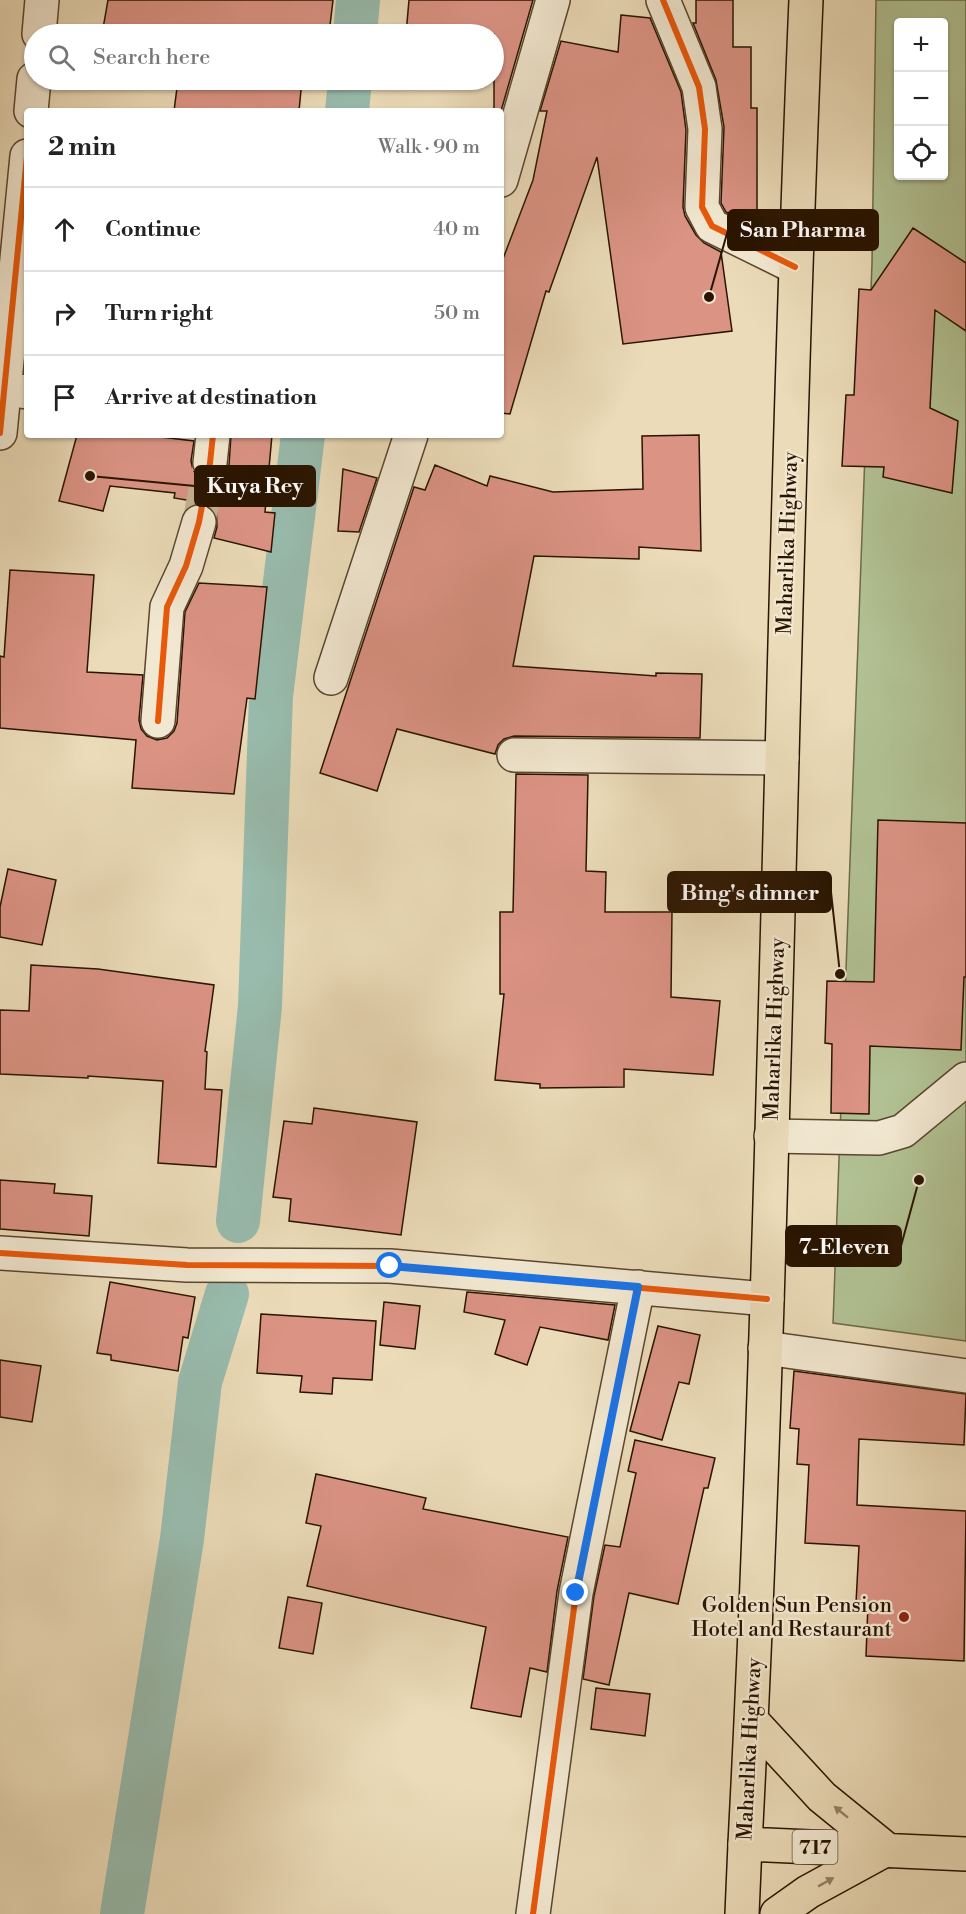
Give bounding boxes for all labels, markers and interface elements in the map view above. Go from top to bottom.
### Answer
map controls [894,18,948,180]
button: + [894,18,948,72]
search box [24,24,504,90]
icon: search [45,41,78,74]
text: Search here [93,44,210,71]
button: − [894,72,948,126]
button: locate [894,126,948,180]
text: 2 min [48,131,116,163]
text: Walk · 90 m [378,135,480,160]
callout: San Pharma [728,210,878,250]
icon: ahead [48,213,81,246]
text: Continue [105,216,201,243]
text: 40 m [433,217,480,242]
text: San Pharma [740,217,867,244]
icon: right [48,297,81,330]
text: Turn right [105,300,213,327]
text: 50 m [434,301,480,326]
icon: arrive [48,381,81,414]
text: Arrive at destination [105,384,317,411]
street label: Maharlika Highway [772,450,804,635]
callout: Kuya Rey [195,466,315,506]
text: Kuya Rey [207,473,304,500]
callout: Bing's dinner [668,872,831,912]
text: Bing's dinner [681,880,819,907]
street label: Maharlika Highway [759,936,791,1121]
callout: 7-Eleven [786,1226,901,1266]
text: 7-Eleven [799,1234,890,1261]
route start [376,1252,402,1278]
route end [562,1579,588,1605]
place label: Golden Sun Pension Hotel and Restaurant [691,1593,893,1643]
marker: Golden Sun Pension Hotel and Restaurant [897,1610,911,1624]
street label: Maharlika Highway [732,1656,768,1841]
one-way arrow [833,1807,848,1819]
road number: 717 [792,1830,838,1864]
one-way arrow [818,1877,835,1887]

